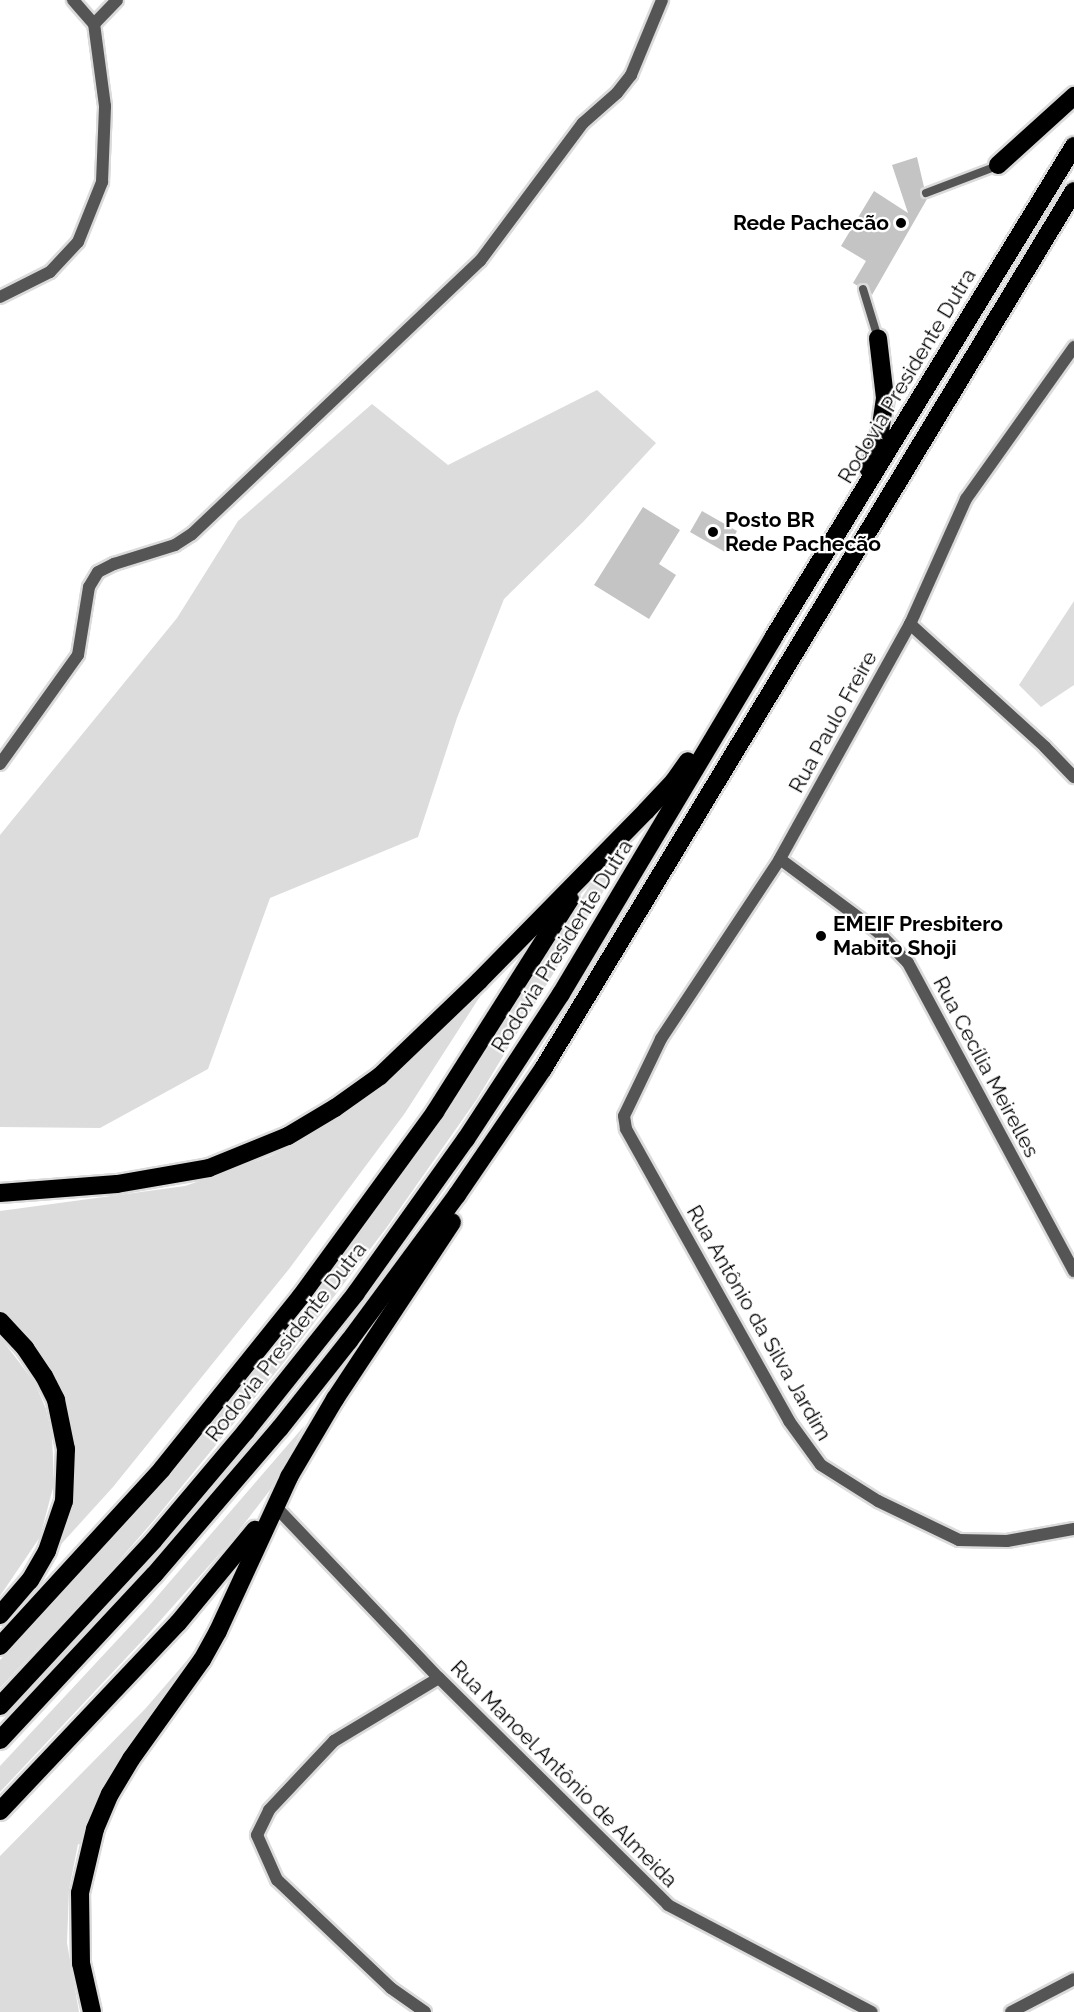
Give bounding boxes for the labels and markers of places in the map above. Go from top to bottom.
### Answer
place label: Rede Pachecão [733,210,889,236]
marker: Rede Pachecão [894,216,908,230]
place label: Posto BR Rede Pachecão [725,507,881,557]
marker: Posto BR Rede Pachecão [706,525,720,539]
place label: EMEIF Presbitero Mabito Shoji [833,911,1003,961]
marker: EMEIF Presbitero Mabito Shoji [814,929,828,943]

